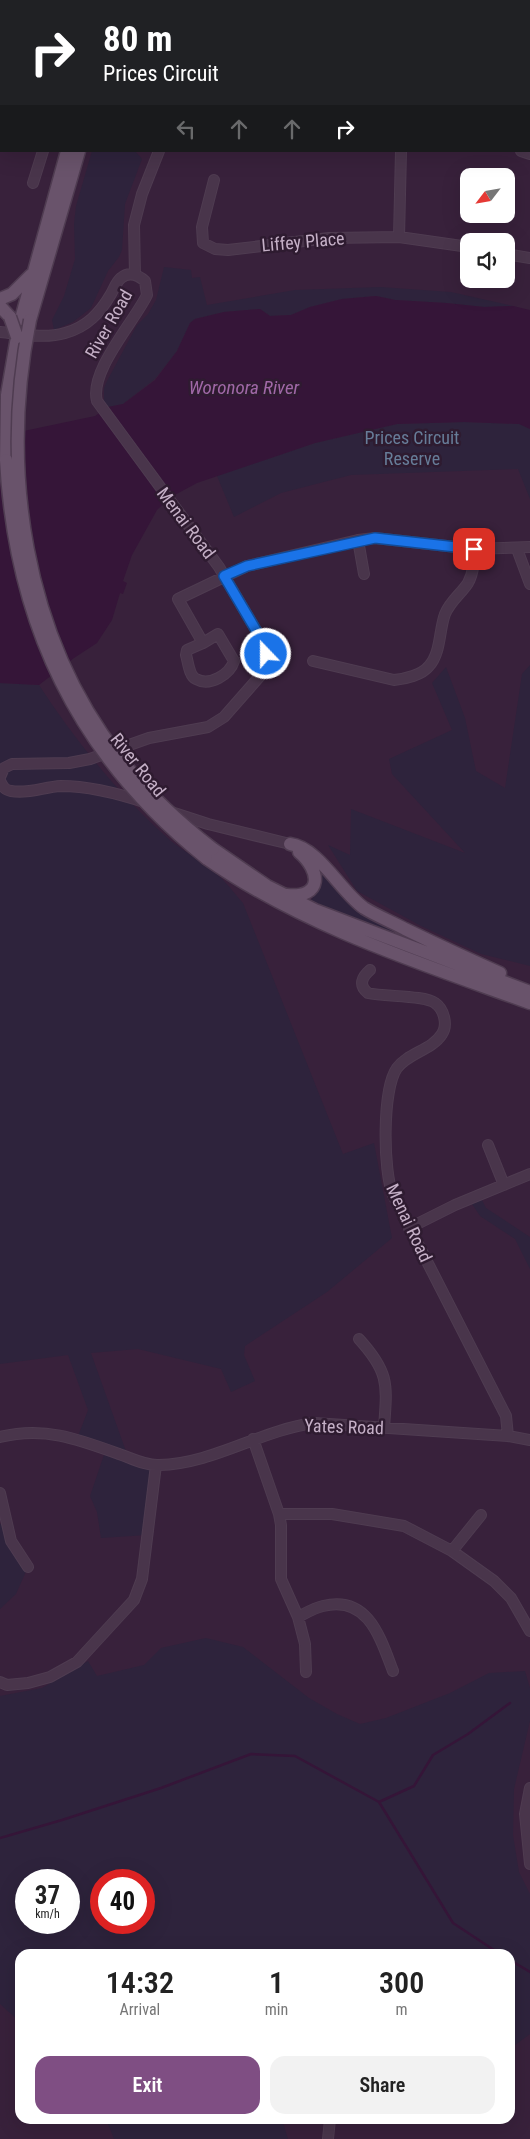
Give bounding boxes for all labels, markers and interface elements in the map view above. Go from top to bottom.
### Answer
text: 80 m [103,19,172,60]
icon: right [20,20,85,85]
text: Prices Circuit [103,61,219,86]
icon: left [172,115,200,143]
icon: ahead [225,115,253,143]
icon: ahead [278,115,306,143]
icon: right [331,115,359,143]
north arrow [460,168,515,222]
map controls [460,168,515,288]
street label: Liffey Place [261,227,345,256]
button: sound [460,233,515,288]
street label: River Road [81,286,137,362]
water label: Woronora River [189,376,300,399]
park label: Prices Circuit Reserve [365,427,459,469]
street label: Menai Road [153,483,220,562]
pin [453,528,495,570]
icon: arrive [460,535,488,563]
position arrow [239,627,291,679]
street label: River Road [106,729,170,801]
street label: Menai Road [382,1180,437,1265]
street label: Yates Road [304,1415,384,1438]
speed limit sign: 40 [90,1869,155,1934]
text: 37 [35,1881,60,1910]
text: km/h [35,1907,60,1921]
text: 14:32 [106,1965,174,2000]
text: 1 [269,1965,284,2000]
text: 300 [379,1965,424,2000]
text: Arrival [120,2000,160,2019]
text: min [265,2000,288,2019]
text: m [396,2000,408,2019]
button: Exit [35,2056,260,2114]
button: Share [270,2056,495,2114]

